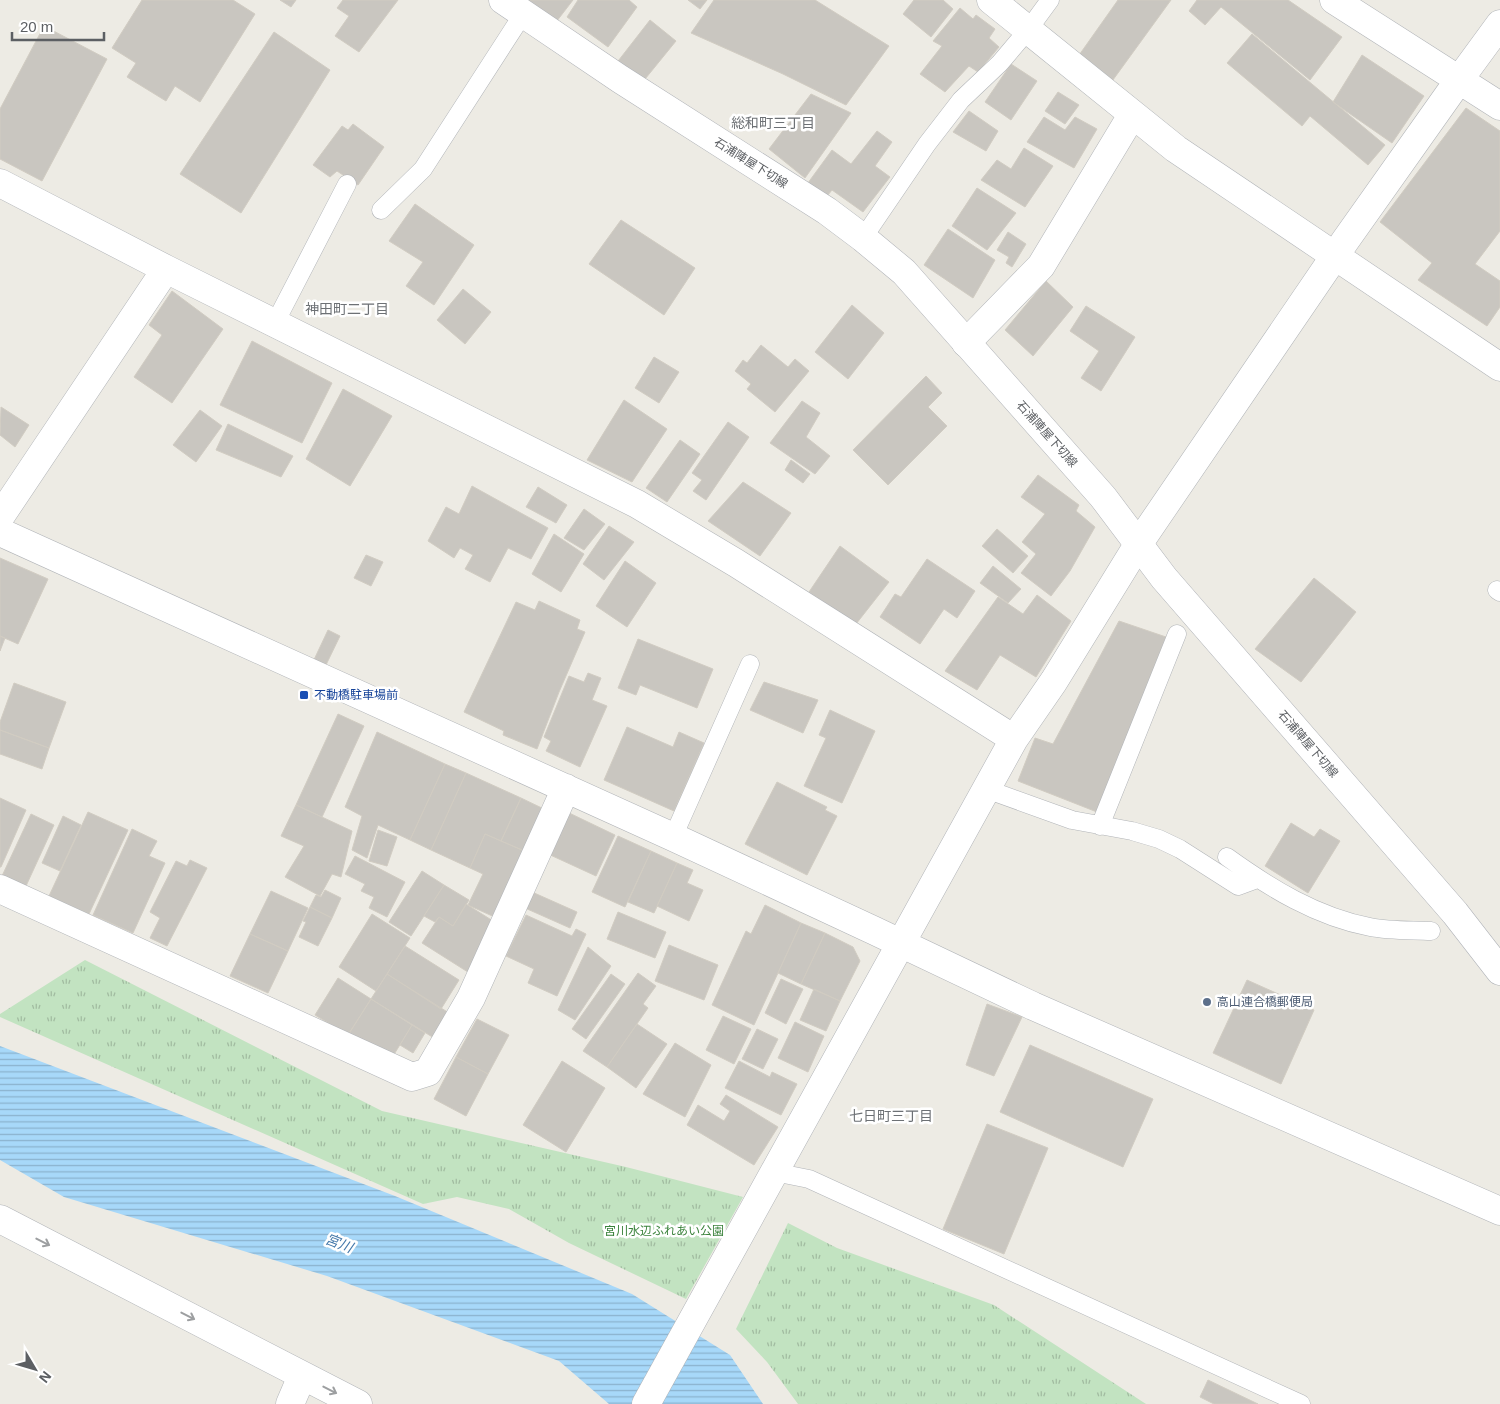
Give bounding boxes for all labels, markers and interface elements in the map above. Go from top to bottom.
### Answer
scale bar [12,10,105,42]
text: 20 m [20,18,53,35]
district label: 総和町三丁目 [731,115,815,131]
street label: 石浦陣屋下切線 [712,135,790,191]
district label: 神田町二丁目 [305,301,389,317]
street label: 石浦陣屋下切線 [1014,398,1080,470]
place label: 不動橋駐車場前 [314,688,398,702]
marker: 不動橋駐車場前 [298,689,310,701]
street label: 石浦陣屋下切線 [1275,708,1341,780]
place label: 高山連合橋郵便局 [1217,995,1313,1009]
marker: 高山連合橋郵便局 [1201,996,1213,1008]
district label: 七日町三丁目 [849,1108,933,1124]
park label: 宮川水辺ふれあい公園 [604,1224,724,1238]
water label: 宮川 [323,1231,357,1256]
one-way arrow [36,1237,51,1247]
one-way arrow [180,1311,195,1321]
north arrow [10,1344,60,1394]
text: N [36,1368,55,1386]
one-way arrow [322,1386,337,1395]

